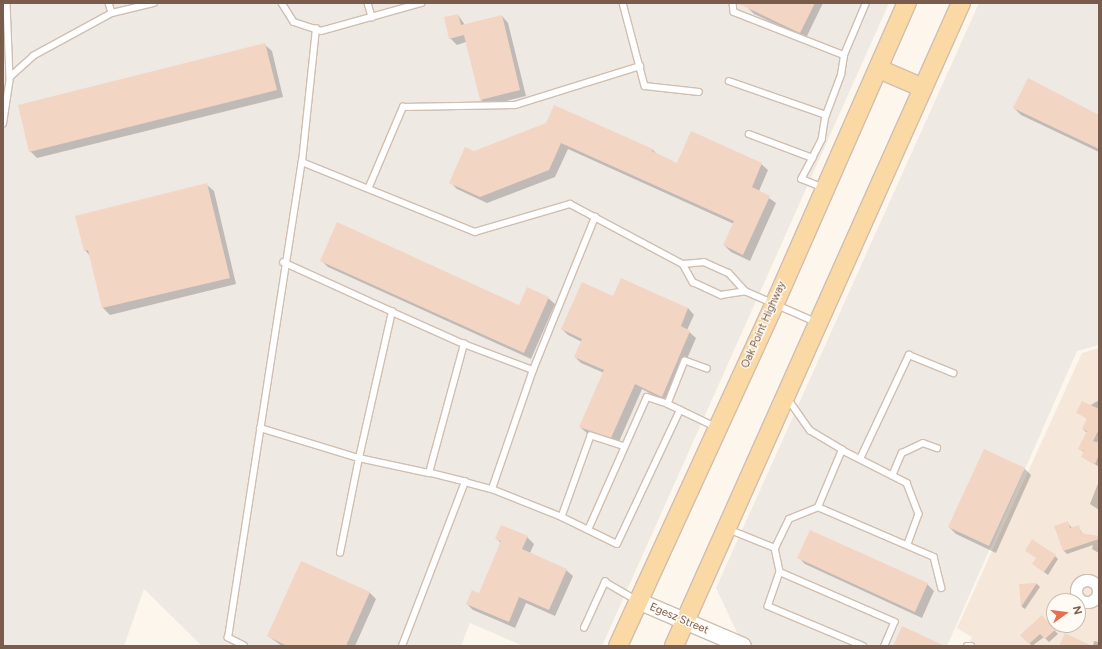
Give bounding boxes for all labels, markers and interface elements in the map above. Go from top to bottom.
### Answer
street label: Oak Point Highway [739,280,789,370]
north arrow [1046,593,1086,633]
street label: Egesz Street [647,601,711,637]
text: N [1070,605,1084,616]

